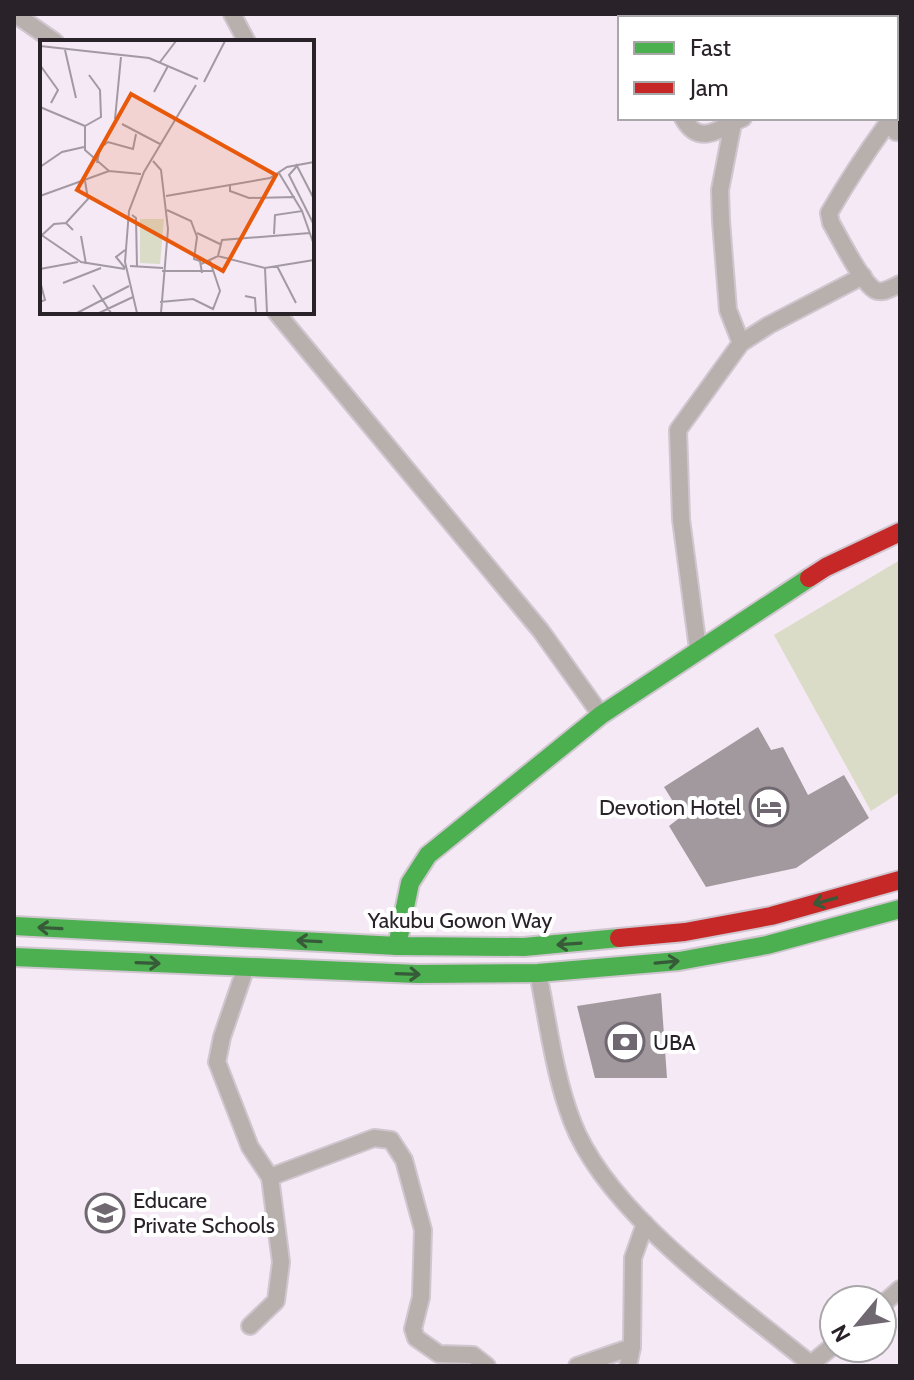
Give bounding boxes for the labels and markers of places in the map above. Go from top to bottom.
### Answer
hotel icon: Devotion Hotel [748,786,790,828]
place label: Devotion Hotel [599,794,742,821]
bank icon: UBA [604,1021,646,1063]
place label: UBA [653,1029,696,1056]
place label: Educare Private Schools [133,1187,275,1239]
school or university icon: Educare Private Schools [84,1192,126,1234]

